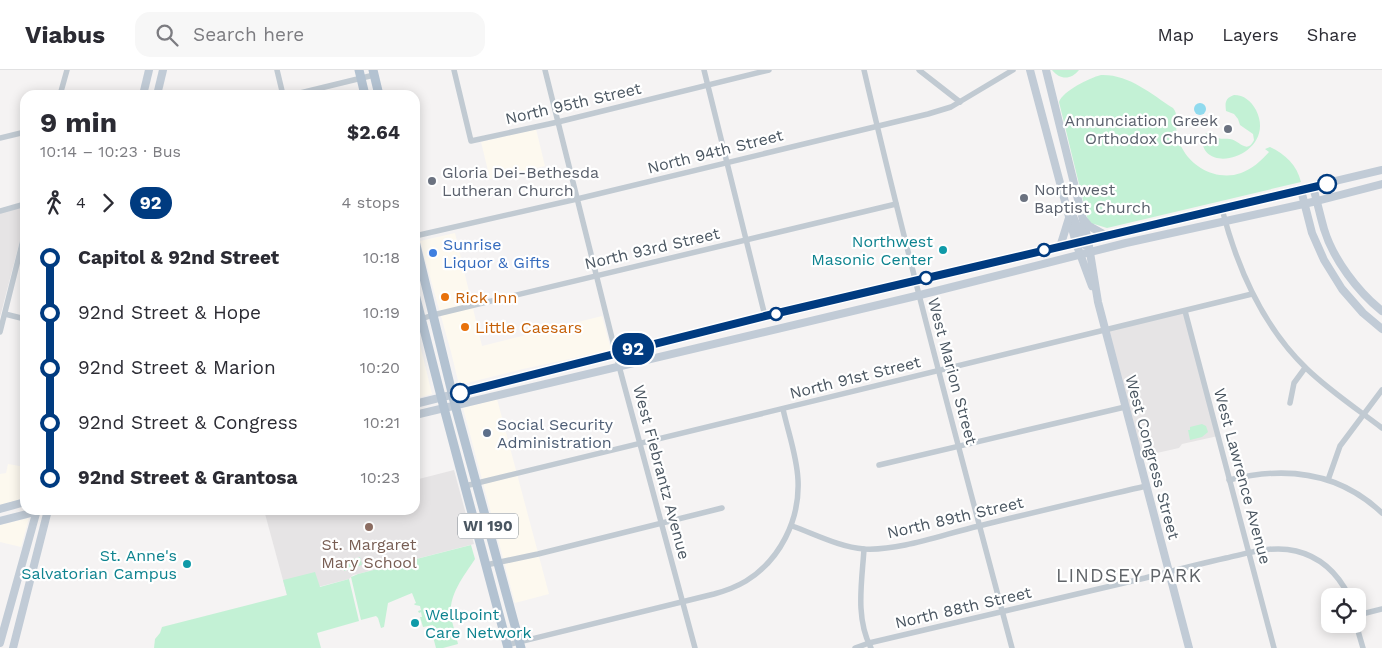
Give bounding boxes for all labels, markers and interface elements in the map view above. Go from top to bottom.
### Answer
search box [135,12,485,57]
text: Viabus [25,21,105,49]
icon: search [153,21,181,49]
text: Search here [193,23,304,46]
text: Map [1157,24,1194,45]
text: Layers [1222,24,1279,45]
text: Share [1307,24,1357,45]
street label: North 95th Street [503,79,643,128]
text: 9 min [40,106,117,139]
place label: Annunciation Greek Orthodox Church [1065,111,1218,148]
text: $2.64 [347,121,400,144]
marker: Annunciation Greek Orthodox Church [1222,123,1234,135]
street label: North 94th Street [645,125,785,178]
text: 10:14 – 10:23 · Bus [40,142,181,161]
place label: Gloria Dei-Bethesda Lutheran Church [442,163,599,200]
unlabelled marker [1317,174,1337,194]
marker: Gloria Dei-Bethesda Lutheran Church [426,175,438,187]
place label: Northwest Baptist Church [1034,180,1151,217]
icon: walk [40,189,68,217]
icon: forward [94,189,122,217]
text: 92 [140,192,162,213]
marker: Northwest Baptist Church [1018,192,1030,204]
text: 4 [76,193,86,212]
text: 4 stops [342,193,400,212]
street label: North 93rd Street [583,224,722,273]
place label: Northwest Masonic Center [811,232,933,269]
place label: Sunrise Liquor & Gifts [443,235,550,272]
unlabelled marker [1037,243,1051,257]
marker: Northwest Masonic Center [937,244,949,256]
text: Capitol & 92nd Street [78,246,279,269]
marker: Sunrise Liquor & Gifts [427,247,439,259]
text: 10:18 [363,248,400,267]
unlabelled marker [919,271,933,285]
place label: Rick Inn [455,288,517,307]
marker: Rick Inn [439,291,451,303]
street label: West Marion Street [924,296,981,447]
text: 92nd Street & Hope [78,301,261,324]
text: 10:19 [363,303,400,322]
unlabelled marker [769,307,783,321]
place label: Little Caesars [475,318,582,337]
marker: Little Caesars [459,321,471,333]
line badge: 92 [610,333,656,365]
text: 92 [622,338,644,359]
street label: North 91st Street [788,352,923,403]
text: 92nd Street & Marion [78,356,276,379]
text: 10:20 [360,358,400,377]
street label: West Congress Street [1121,373,1184,542]
unlabelled marker [450,383,470,403]
street label: West Fiebrantz Avenue [629,383,694,561]
street label: West Lawrence Avenue [1210,386,1275,566]
text: 92nd Street & Congress [78,411,298,434]
text: 10:21 [364,413,400,432]
place label: Social Security Administration [497,415,614,452]
marker: Social Security Administration [481,427,493,439]
text: 92nd Street & Grantosa [78,466,297,489]
text: 10:23 [360,468,400,487]
street label: North 89th Street [885,492,1025,542]
road number: WI 190 [458,514,518,538]
marker: St. Margaret Mary School [363,521,375,533]
place label: St. Margaret Mary School [321,535,417,572]
place label: St. Anne's Salvatorian Campus [21,546,177,583]
marker: St. Anne's Salvatorian Campus [181,558,193,570]
district label: LINDSEY PARK [1056,564,1202,587]
street label: North 88th Street [893,583,1033,632]
map controls [1321,588,1366,633]
button: locate [1321,588,1366,633]
place label: Wellpoint Care Network [425,605,532,642]
marker: Wellpoint Care Network [409,617,421,629]

